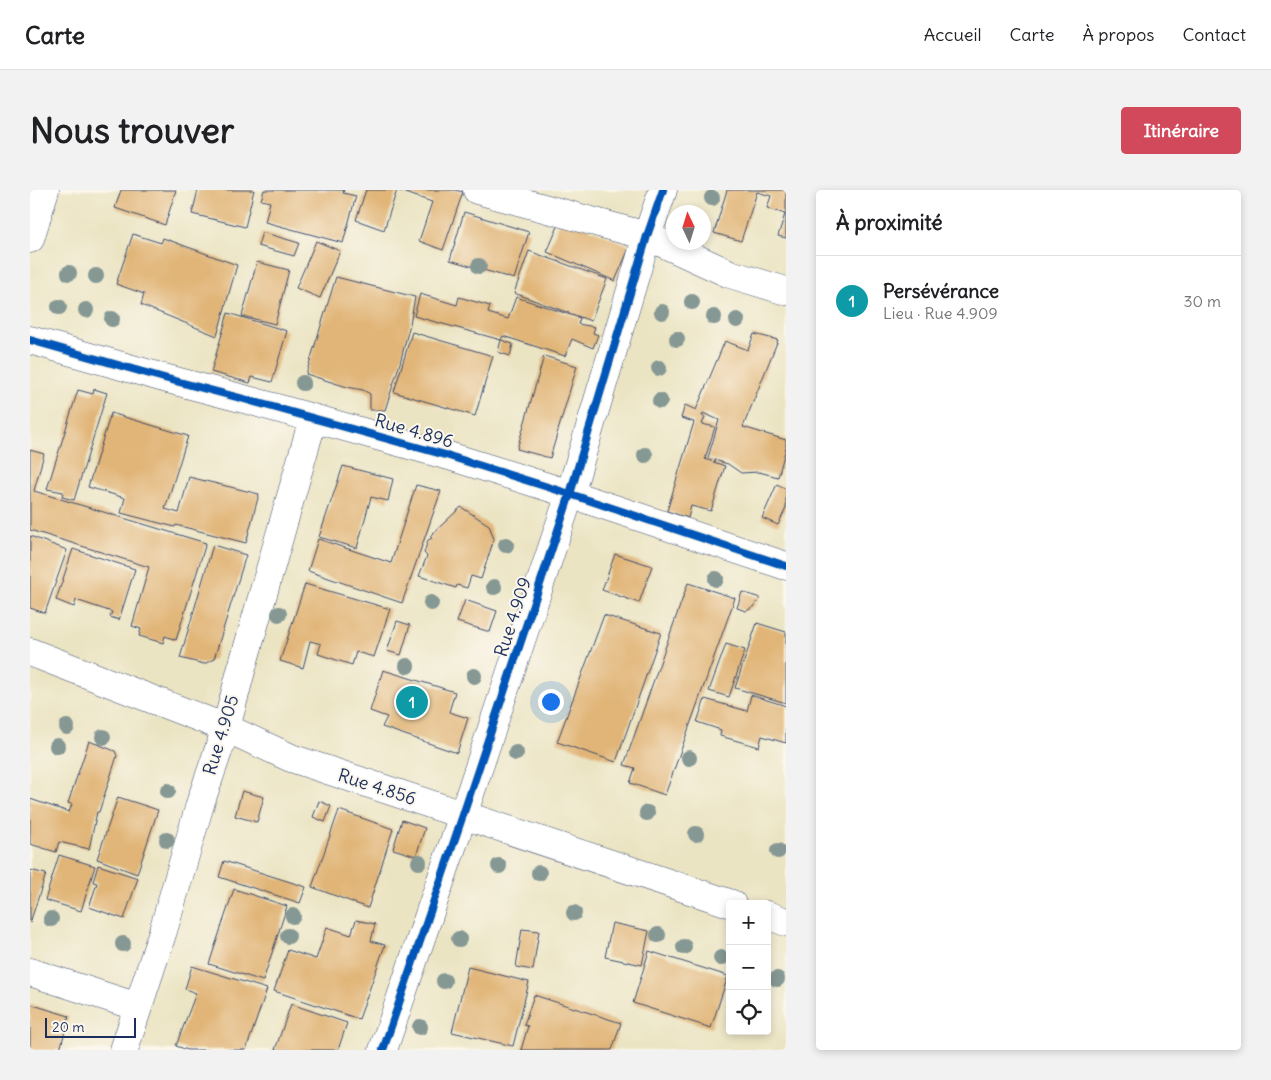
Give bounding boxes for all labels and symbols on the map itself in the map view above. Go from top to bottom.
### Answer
north arrow [666,205,711,250]
street label: Rue 4.896 [372,408,456,453]
street label: Rue 4.909 [489,574,536,660]
pin: 1 [396,683,428,721]
your location [538,689,564,715]
street label: Rue 4.905 [197,692,244,778]
street label: Rue 4.856 [335,763,419,810]
scale bar [45,1015,136,1038]

